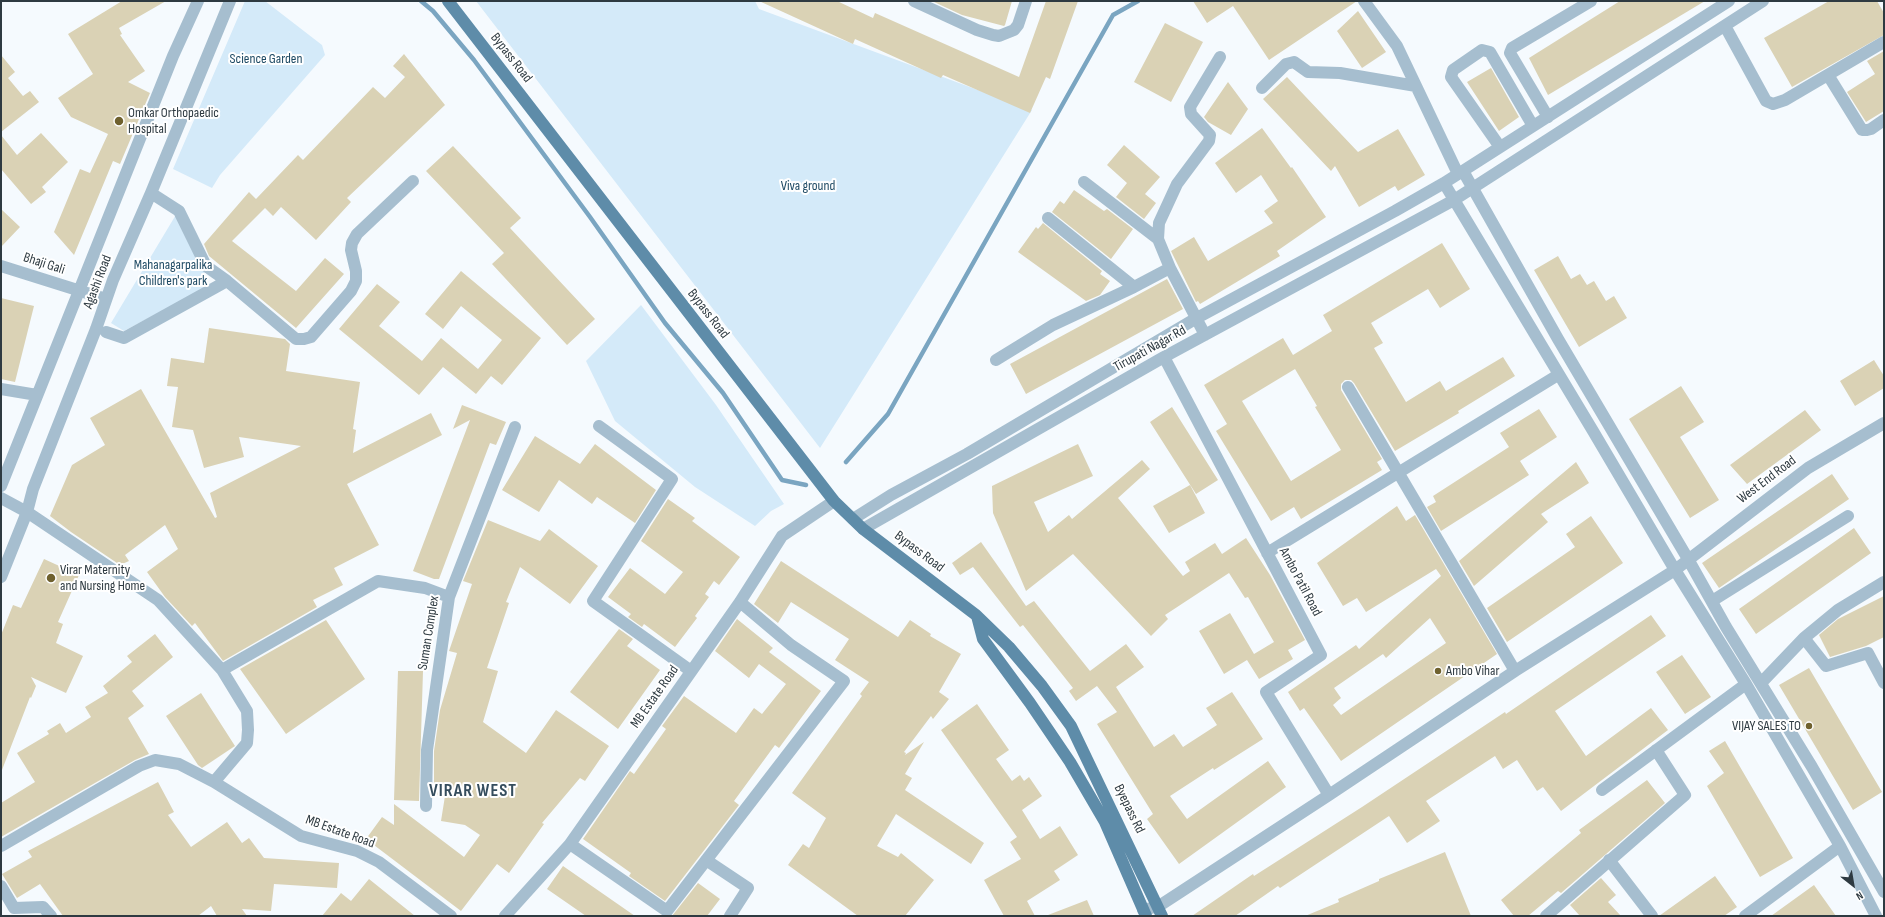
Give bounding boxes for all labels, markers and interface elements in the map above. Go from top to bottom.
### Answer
street label: Bypass Road [486,30,536,86]
park label: Science Garden [230,51,302,67]
place label: Omkar Orthopaedic Hospital [128,105,219,138]
marker: Omkar Orthopaedic Hospital [113,115,125,127]
park label: Viva ground [781,178,835,194]
street label: Bhaji Gali [21,249,67,279]
street label: Agashi Road [80,253,116,311]
park label: Mahanagarpalika Children's park [134,257,212,290]
street label: Bypass Road [683,286,733,342]
street label: Tirupati Nagar Rd [1111,322,1189,376]
street label: West End Road [1734,452,1800,508]
street label: Bypass Road [891,528,947,576]
street label: Ambo Patil Road [1275,545,1325,619]
place label: Virar Maternity and Nursing Home [60,562,145,594]
marker: Virar Maternity and Nursing Home [45,572,57,584]
street label: Suman Complex [415,595,443,671]
street label: MB Estate Road [627,662,683,732]
place label: Ambo Vihar [1446,663,1499,679]
marker: Ambo Vihar [1433,666,1443,676]
place label: VIJAY SALES TO [1732,718,1801,734]
marker: VIJAY SALES TO [1804,721,1814,731]
district label: VIRAR WEST [429,780,517,802]
street label: Byepass Rd [1110,782,1148,836]
street label: MB Estate Road [303,812,377,852]
north arrow [1833,865,1873,905]
text: N [1854,889,1865,903]

